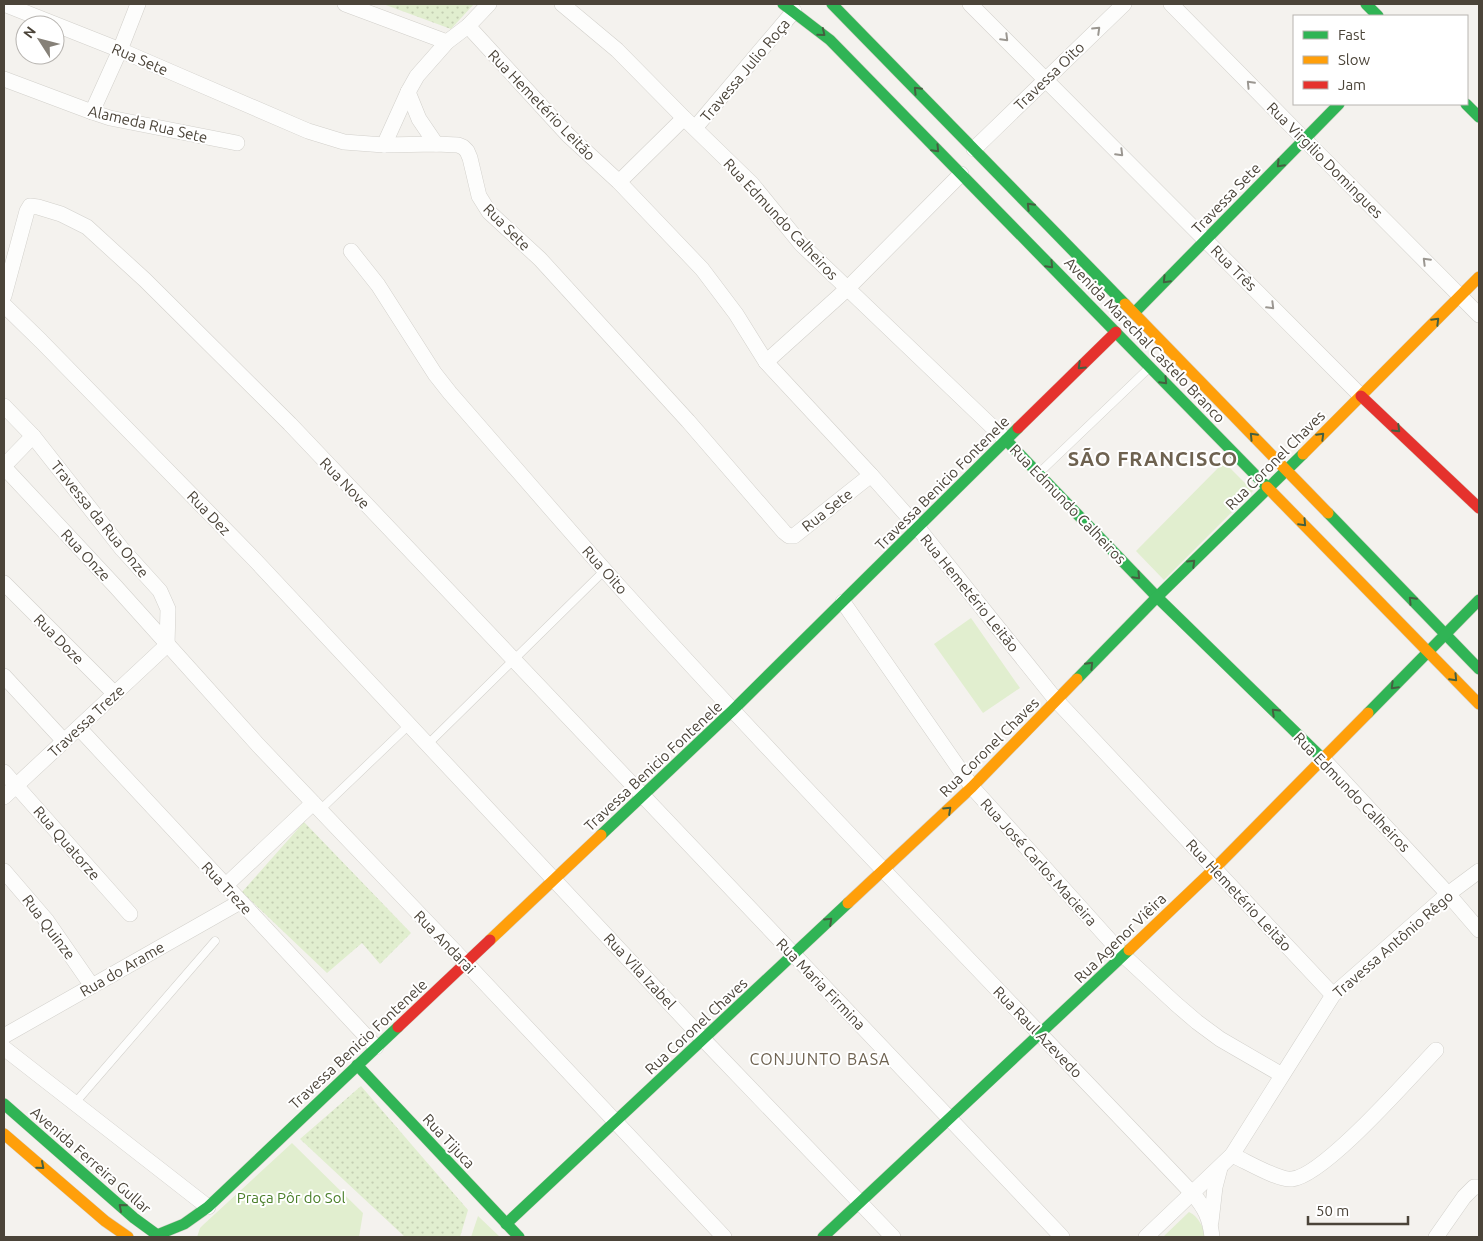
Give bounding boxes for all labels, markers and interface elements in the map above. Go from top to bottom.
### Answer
north arrow [15,15,65,65]
street label: Travessa Julio Roça [697,15,793,125]
legend [1293,15,1468,105]
text: N [20,23,39,41]
text: Fast [1338,26,1366,43]
one-way arrow [1091,27,1100,36]
one-way arrow [816,28,825,36]
one-way arrow [999,32,1008,41]
street label: Travessa Oito [1010,38,1088,114]
street label: Rua Sete [109,40,171,78]
street label: Rua Hemetério Leitão [485,46,599,164]
text: Slow [1338,51,1371,68]
text: Jam [1338,76,1366,93]
one-way arrow [1247,81,1256,90]
one-way arrow [913,87,922,96]
street label: Rua Virgilio Domingues [1264,99,1386,221]
street label: Alameda Rua Sete [87,102,209,146]
one-way arrow [931,143,940,152]
one-way arrow [1114,147,1123,156]
street label: Rua Edmundo Calheiros [720,155,842,283]
one-way arrow [1277,158,1286,167]
street label: Travessa Sete [1188,159,1264,237]
street label: Rua Sete [480,200,534,254]
one-way arrow [1027,203,1036,212]
street label: Rua Três [1208,242,1260,294]
street label: Avenida Marechal Castelo Branco [1061,254,1229,426]
one-way arrow [1423,258,1432,267]
one-way arrow [1044,259,1053,268]
one-way arrow [1163,274,1172,283]
one-way arrow [1265,300,1274,309]
one-way arrow [1430,317,1439,326]
one-way arrow [1078,361,1087,370]
one-way arrow [1158,375,1167,384]
street label: Rua Coronel Chaves [1222,407,1328,513]
street label: Travessa Benicio Fontenele [872,413,1012,553]
one-way arrow [1391,423,1400,432]
one-way arrow [1250,432,1259,441]
one-way arrow [1316,433,1325,442]
street label: Rua Edmundo Calheiros [1006,441,1130,567]
district label: SÃO FRANCISCO [1068,447,1238,470]
street label: Rua Nove [317,454,373,512]
street label: Travessa da Rua Onze [47,457,153,581]
street label: Rua Sete [798,485,856,535]
street label: Rua Dez [184,487,234,539]
one-way arrow [1297,518,1306,527]
street label: Rua Onze [57,525,115,585]
street label: Rua Hemetério Leitão [917,531,1023,655]
street label: Rua Oito [579,542,631,598]
one-way arrow [1186,560,1195,569]
one-way arrow [1131,570,1140,579]
one-way arrow [1409,596,1418,605]
street label: Rua Doze [31,611,87,667]
one-way arrow [1085,662,1094,671]
one-way arrow [1448,672,1457,681]
street label: Travessa Treze [44,681,128,761]
one-way arrow [1391,681,1400,690]
street label: Rua Coronel Chaves [936,694,1042,800]
street label: Travessa Benicio Fontenele [581,698,725,834]
one-way arrow [1272,709,1281,718]
street label: Rua Edmundo Calheiros [1290,729,1414,855]
street label: Rua José Carlos Macieira [977,795,1101,929]
street label: Rua Quatorze [30,803,104,883]
one-way arrow [942,807,951,816]
street label: Rua Hemetério Leitão [1183,836,1295,954]
street label: Rua Treze [198,858,256,918]
street label: Travessa Antônio Rêgo [1330,887,1456,1001]
street label: Rua Agenor Viêira [1071,890,1169,986]
street label: Rua Quinze [19,891,79,963]
street label: Rua Andarai [411,907,479,977]
one-way arrow [824,918,833,927]
street label: Rua Vila Izabel [601,930,679,1012]
street label: Rua Maria Firmina [773,935,869,1033]
street label: Rua do Arame [77,938,167,1000]
street label: Rua Coronel Chaves [641,974,751,1078]
street label: Travessa Benicio Fontenele [286,976,430,1112]
street label: Rua Raul Azevedo [990,983,1086,1081]
district label: CONJUNTO BASA [750,1050,890,1068]
street label: Avenida Ferreira Gullar [28,1103,155,1217]
street label: Rua Tijuca [420,1110,478,1172]
one-way arrow [35,1160,44,1169]
park label: Praça Pôr do Sol [237,1189,345,1206]
scale bar [1308,1194,1408,1226]
text: 50 m [1316,1202,1349,1219]
one-way arrow [119,1204,128,1213]

